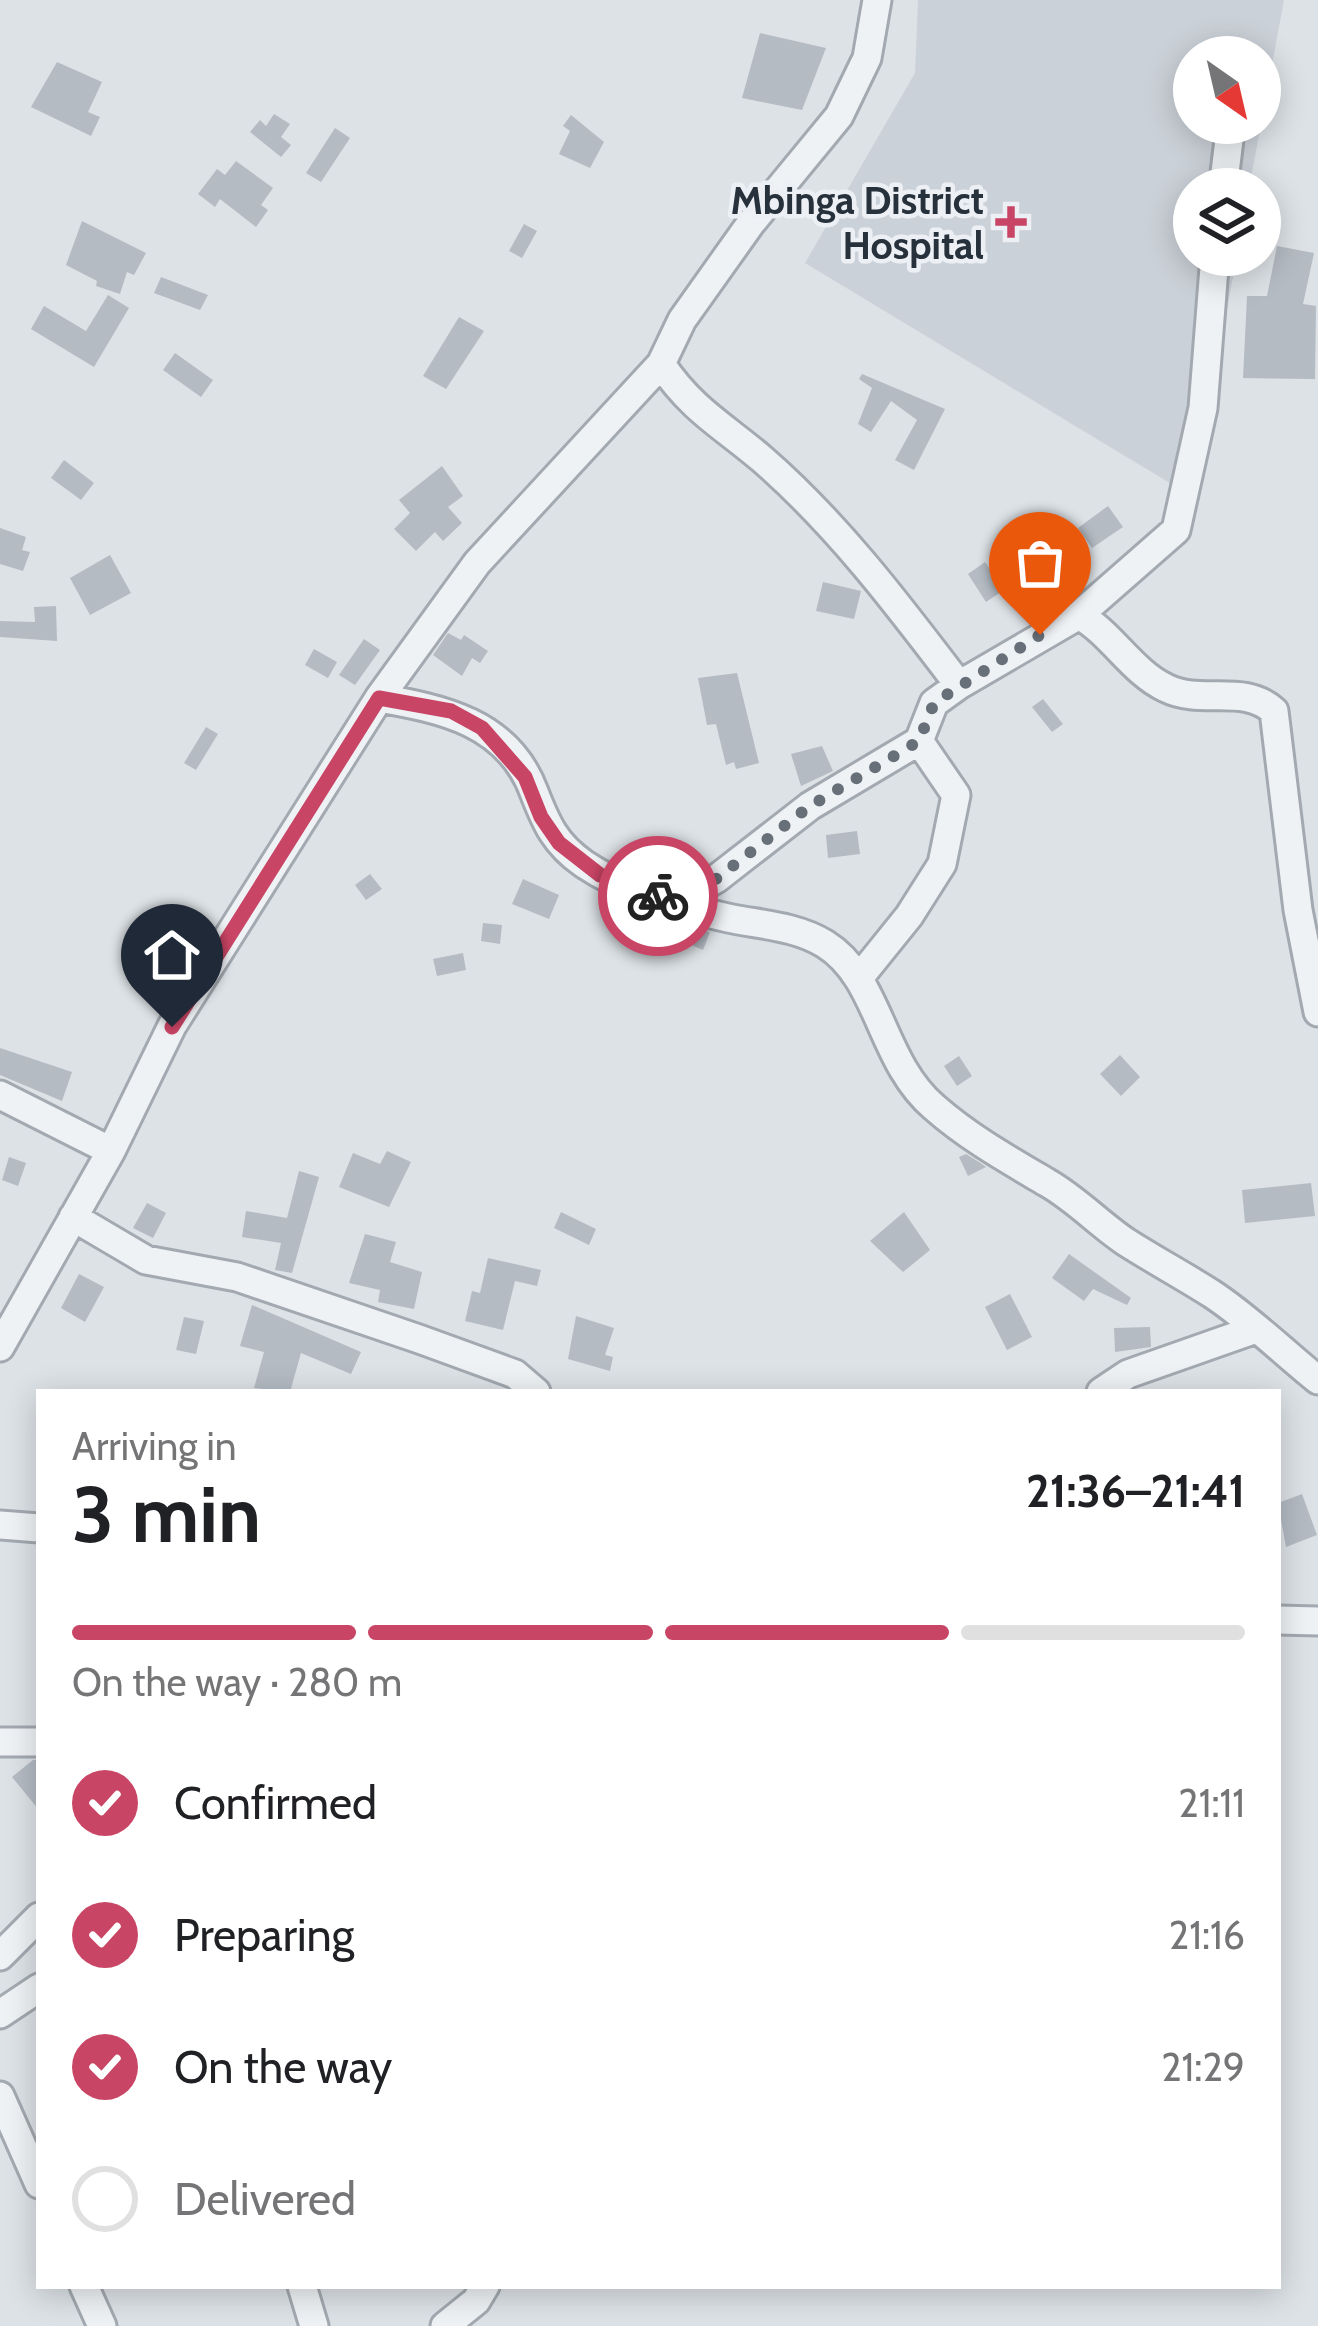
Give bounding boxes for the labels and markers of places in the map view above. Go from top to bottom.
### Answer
place label: Mbinga District Hospital [731,176,984,269]
marker: Mbinga District Hospital [995,206,1027,238]
pin [989,512,1091,635]
pin [121,904,223,1027]

